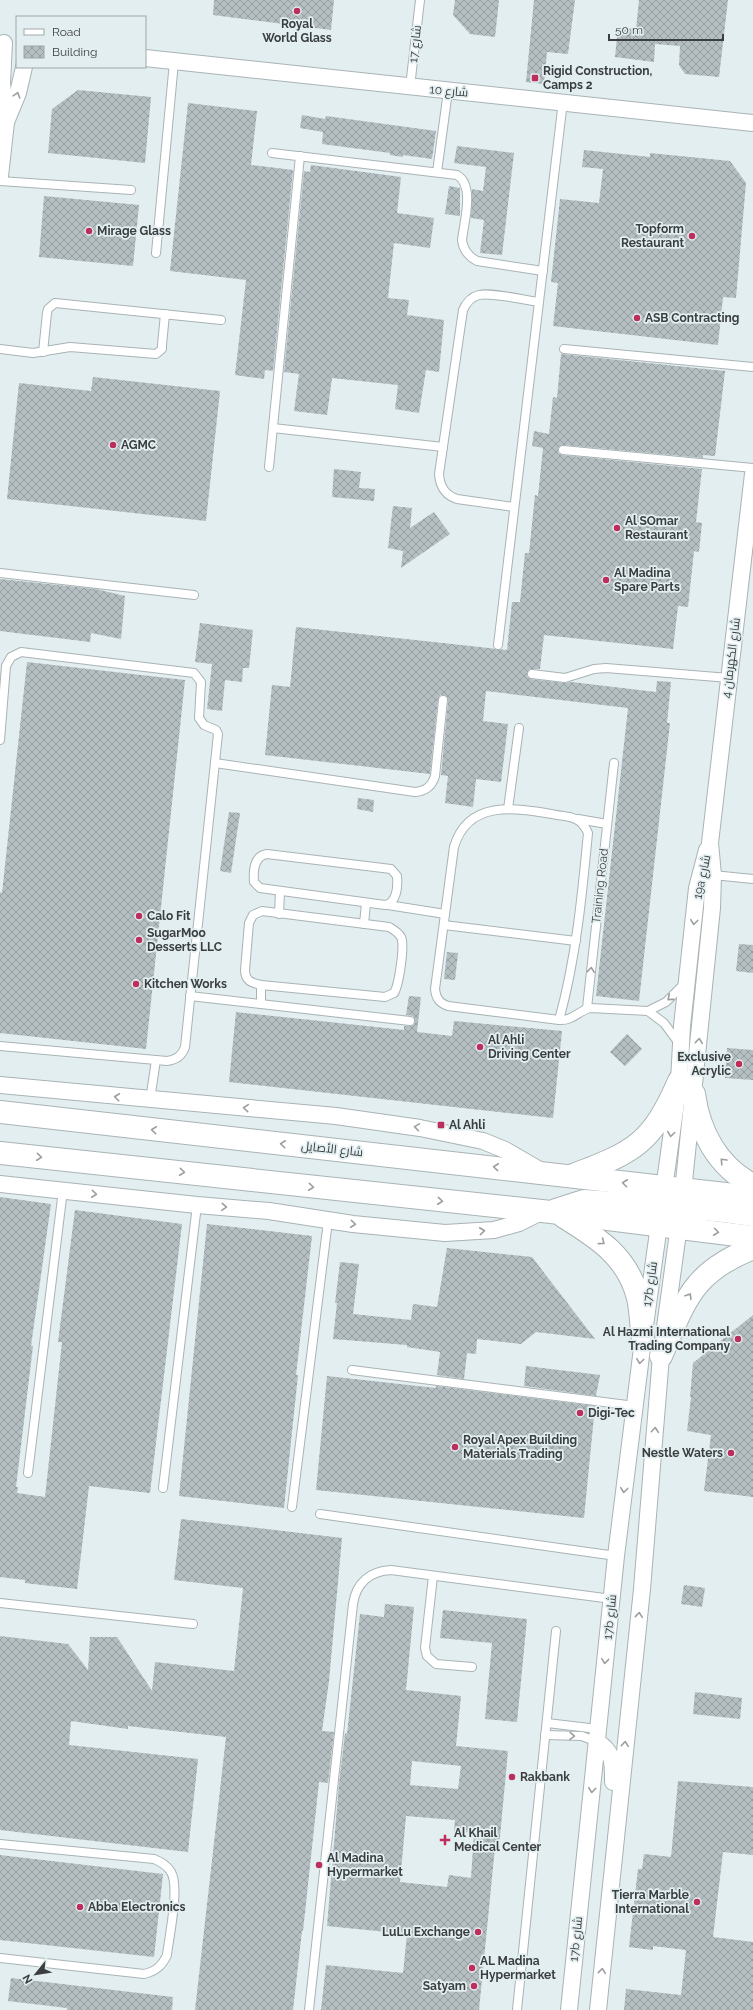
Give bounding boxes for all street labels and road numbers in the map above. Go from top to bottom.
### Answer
street label: شارع 17 [406,24,425,64]
street label: شارع 10 [429,82,469,101]
street label: شارع الكهرمان 4 [719,617,744,699]
street label: Training Road [589,848,611,924]
street label: 19a شارع [690,853,715,901]
street label: شارع الأصايل [300,1139,364,1160]
street label: 17b شارع [640,1261,661,1308]
street label: 17b شارع [601,1594,620,1640]
street label: 17b شارع [567,1916,586,1962]

